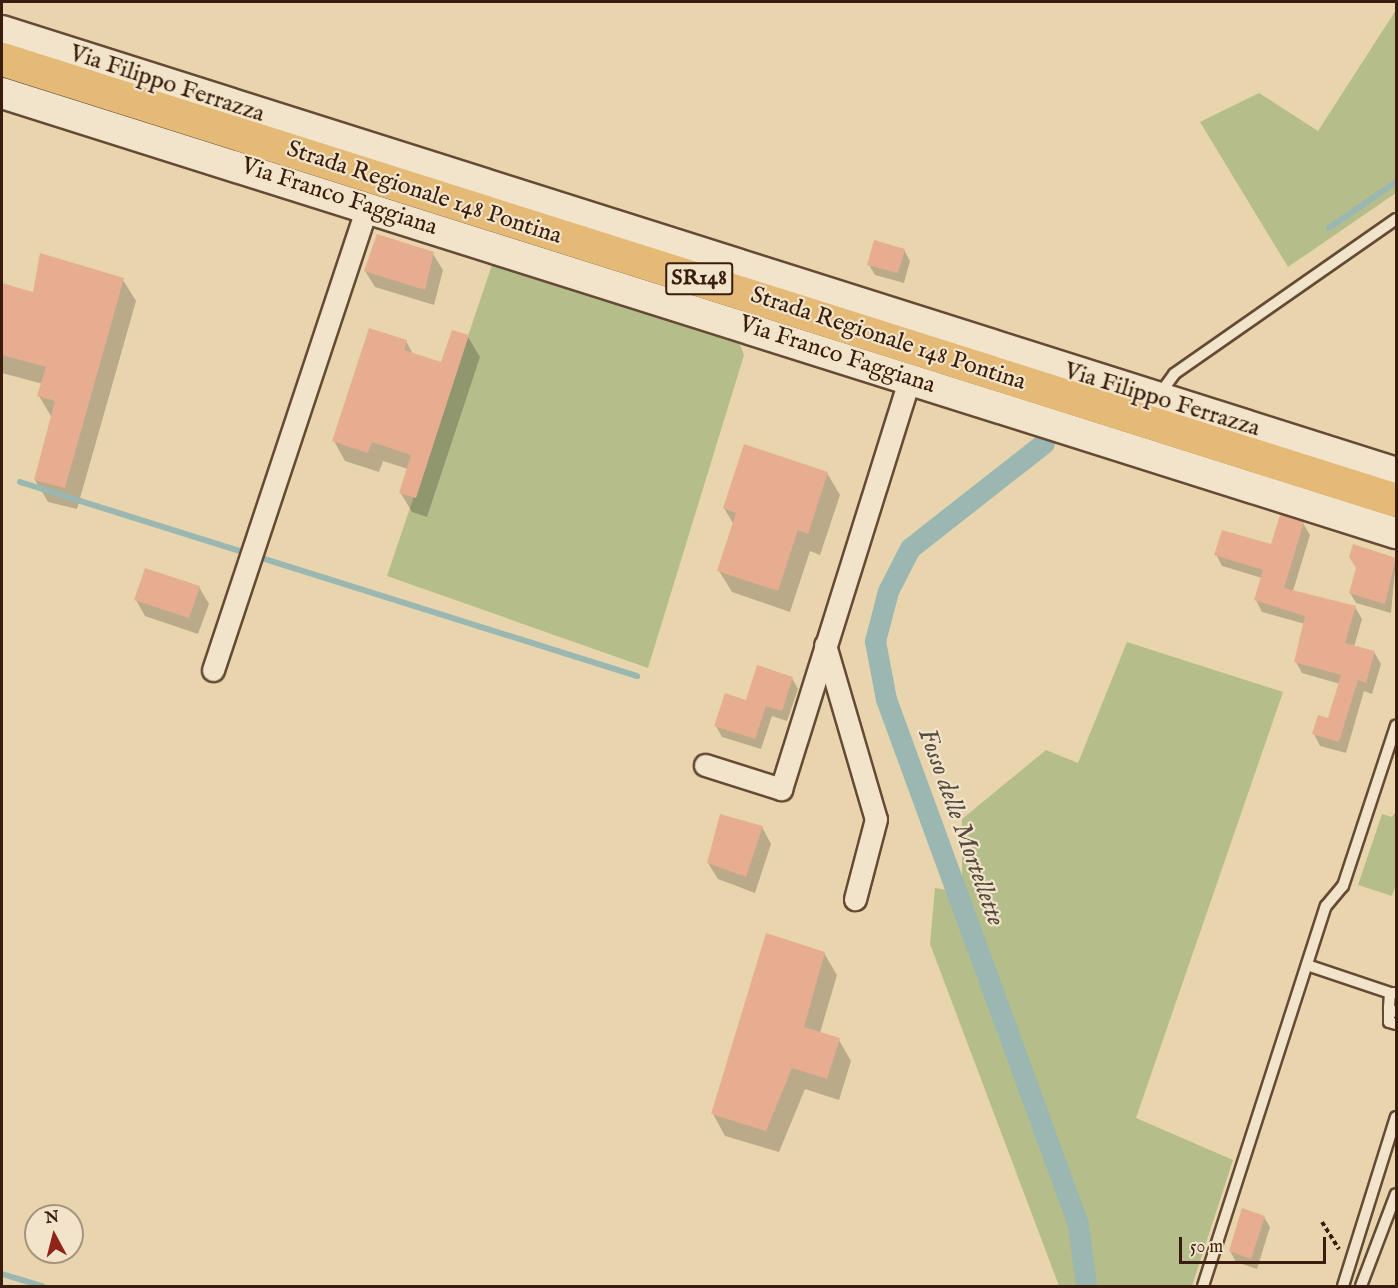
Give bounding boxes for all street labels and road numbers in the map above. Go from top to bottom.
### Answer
street label: Via Filippo Ferrazza [66,39,268,129]
street label: Strada Regionale 148 Pontina [283,135,565,251]
street label: Via Franco Faggiana [237,152,441,242]
road number: SR148 [664,260,734,298]
street label: Strada Regionale 148 Pontina [747,281,1029,397]
street label: Via Franco Faggiana [735,310,939,400]
street label: Via Filippo Ferrazza [1061,357,1263,443]

